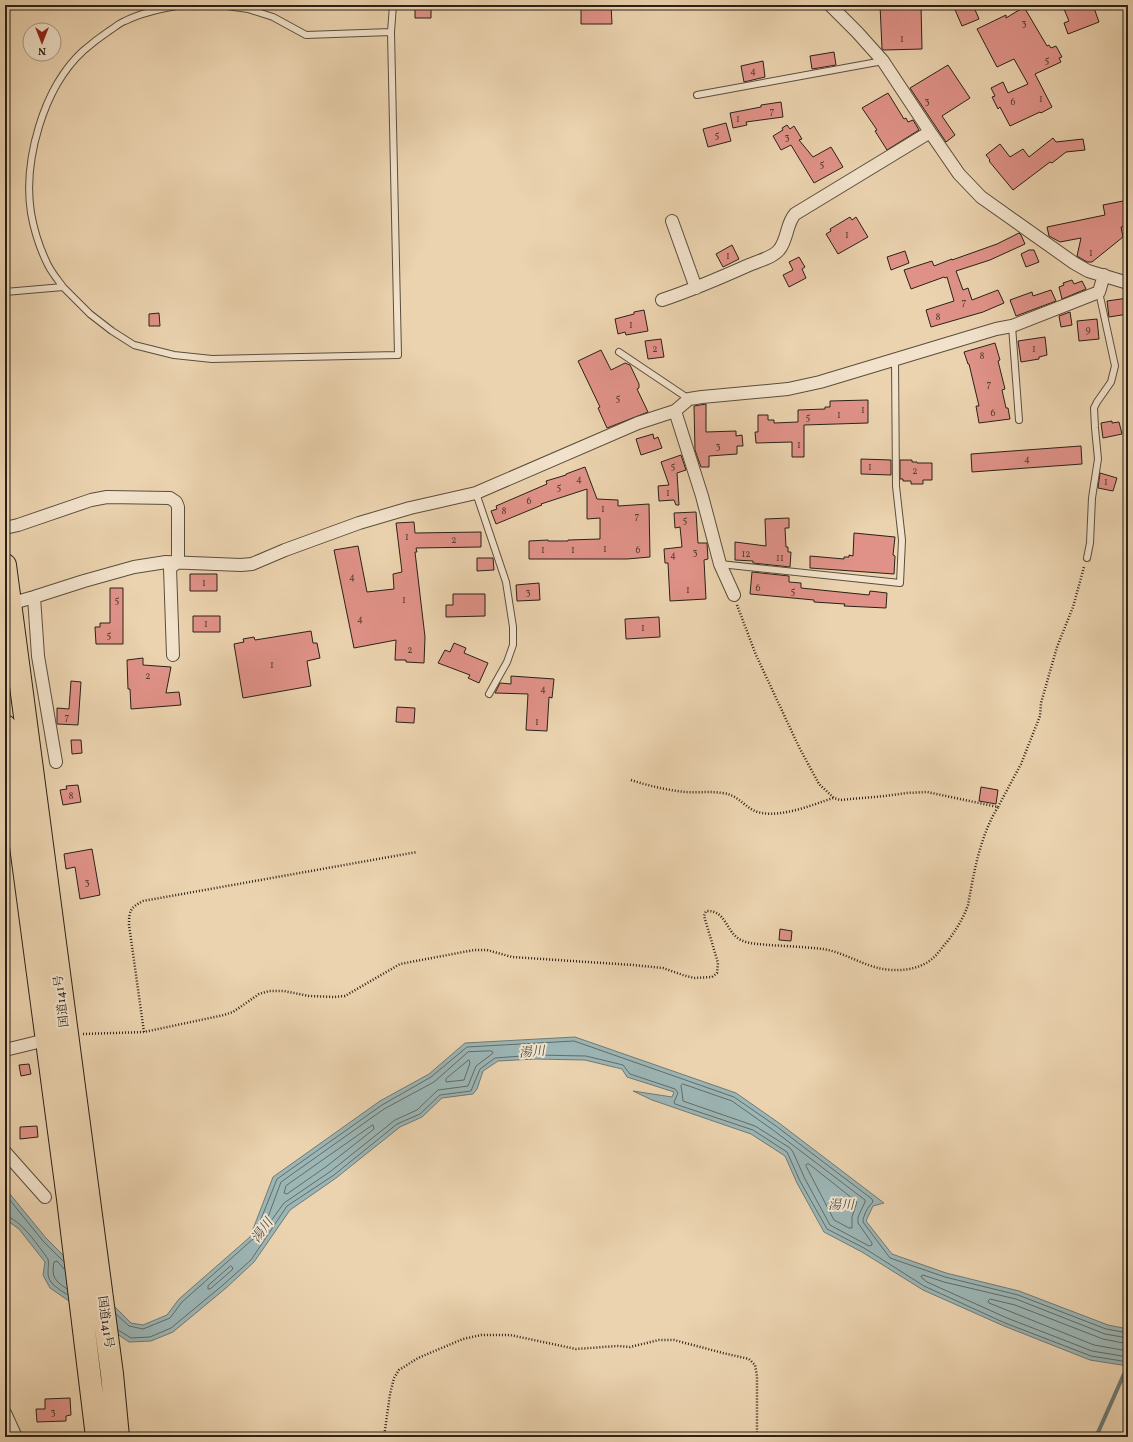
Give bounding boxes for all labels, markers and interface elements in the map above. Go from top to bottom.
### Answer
house number: 3 [1021,16,1027,30]
north arrow [22,22,62,62]
house number: 1 [900,32,904,46]
text: N [38,43,46,58]
house number: 5 [1045,53,1050,67]
house number: 4 [750,64,756,78]
house number: 1 [1039,92,1043,106]
house number: 3 [924,94,930,108]
house number: 6 [1010,95,1016,109]
house number: 7 [770,104,775,118]
house number: 1 [736,112,740,126]
house number: 5 [715,128,720,142]
house number: 3 [784,130,790,144]
house number: 5 [820,157,825,171]
house number: 1 [845,228,849,242]
house number: 1 [1089,246,1093,260]
house number: 1 [726,249,730,263]
house number: 7 [962,295,967,309]
house number: 8 [935,310,941,324]
house number: 1 [629,318,633,332]
house number: 9 [1085,323,1091,337]
house number: 2 [652,342,658,356]
house number: 1 [1032,342,1036,356]
house number: 8 [979,349,985,363]
house number: 7 [987,377,992,391]
house number: 5 [616,391,621,405]
house number: 1 [861,403,865,417]
house number: 6 [990,406,996,420]
house number: 1 [837,408,841,422]
house number: 5 [806,410,811,424]
house number: 1 [797,438,801,452]
house number: 3 [715,439,721,453]
house number: 4 [1024,452,1030,466]
house number: 5 [671,459,676,473]
house number: 1 [868,460,872,474]
house number: 2 [912,464,918,478]
house number: 4 [576,472,582,486]
house number: 1 [1104,475,1108,489]
house number: 5 [557,480,562,494]
house number: 1 [666,486,670,500]
house number: 6 [526,494,532,508]
house number: 1 [601,502,605,516]
house number: 8 [501,504,507,518]
house number: 7 [635,509,640,523]
house number: 5 [683,513,688,527]
house number: 1 [405,530,409,544]
house number: 2 [451,533,457,547]
house number: 1 [603,542,607,556]
house number: 1 [541,543,545,557]
house number: 1 [571,543,575,557]
house number: 6 [635,543,641,557]
house number: 3 [692,545,698,559]
house number: 12 [741,547,751,561]
house number: 4 [670,548,676,562]
house number: 11 [776,551,784,565]
house number: 4 [349,570,355,584]
house number: 1 [202,576,206,590]
house number: 6 [755,581,761,595]
house number: 1 [686,583,690,597]
house number: 5 [791,584,796,598]
house number: 3 [525,585,531,599]
house number: 5 [115,593,120,607]
house number: 1 [402,593,406,607]
house number: 4 [357,612,363,626]
house number: 1 [204,617,208,631]
house number: 1 [641,621,645,635]
house number: 5 [107,628,112,642]
house number: 2 [407,643,413,657]
house number: 1 [270,658,274,672]
house number: 2 [145,669,151,683]
house number: 4 [540,682,546,696]
house number: 7 [65,710,70,724]
house number: 1 [535,715,539,729]
house number: 8 [68,789,74,803]
house number: 3 [84,875,90,889]
street label: 国道141号 [51,974,73,1028]
water label: 湯川 [518,1043,548,1063]
water label: 湯川 [828,1197,856,1215]
water label: 湯川 [248,1214,279,1247]
street label: 国道141号 [93,1295,117,1349]
house number: 3 [50,1405,56,1419]

